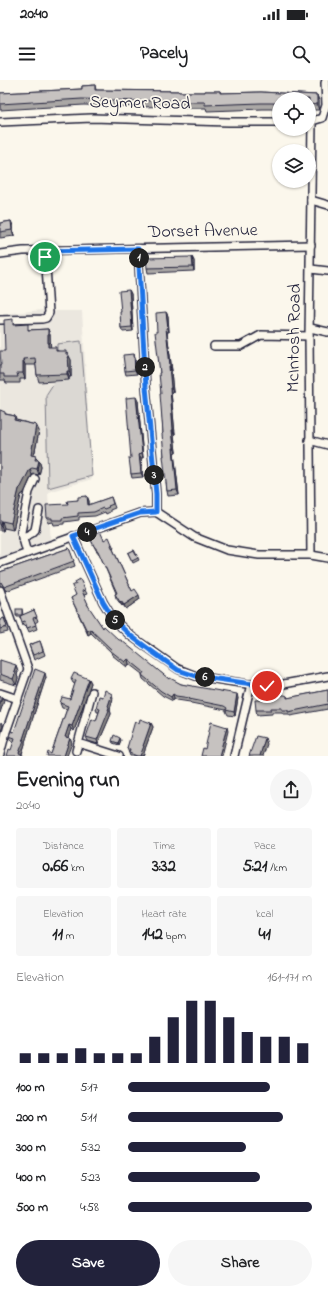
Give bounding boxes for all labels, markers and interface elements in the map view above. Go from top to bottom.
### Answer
text: 20:40 [20,3,48,25]
text: Pacely [140,41,188,67]
icon: menu [16,43,38,65]
icon: search [290,43,312,65]
street label: Seymer Road [89,90,191,118]
map controls [272,92,316,188]
button: locate [272,92,316,136]
button: layers [272,144,316,188]
street label: Dorset Avenue [147,218,259,246]
pin [28,240,62,274]
icon: arrive [34,246,56,268]
pin: 1 [129,248,149,268]
text: 1 [137,250,141,266]
street label: McIntosh Road [281,283,309,393]
pin: 2 [135,357,155,377]
text: 2 [142,359,148,375]
pin: 3 [144,465,164,485]
text: 3 [152,467,156,483]
pin: 4 [77,522,97,542]
text: 4 [85,524,89,540]
pin: 5 [105,610,125,630]
text: 5 [112,612,118,628]
pin: 6 [195,667,215,687]
text: 6 [203,669,207,685]
pin [250,669,284,703]
icon: check [256,675,278,697]
text: Evening run [16,765,120,797]
button: share [270,769,312,811]
text: 20:40 [16,796,40,815]
text: Distance [43,838,84,854]
text: Time [153,838,175,854]
text: Pace [254,838,275,854]
text: 0.66 [42,854,68,879]
text: 3:32 [152,854,176,879]
text: 5:21 [242,854,267,879]
text: km [68,860,84,876]
text: /km [267,860,287,876]
text: Elevation [43,906,84,922]
text: Heart rate [141,906,187,922]
text: kcal [256,906,273,922]
text: 11 [52,922,63,947]
text: 142 [142,922,163,947]
text: 41 [258,922,271,947]
text: m [63,928,74,944]
text: bpm [163,928,186,944]
text: Elevation [16,968,64,987]
text: 161–171 m [267,968,312,987]
text: 100 m [16,1078,45,1097]
text: 5:17 [80,1078,98,1097]
text: 200 m [16,1108,47,1127]
text: 5:11 [80,1108,97,1127]
text: 300 m [16,1138,46,1157]
text: 5:32 [80,1138,100,1157]
text: 400 m [16,1168,46,1187]
text: 5:23 [80,1168,100,1187]
text: 500 m [16,1198,48,1217]
text: 4:58 [80,1198,99,1217]
button: Save [16,1240,160,1286]
button: Share [168,1240,312,1286]

